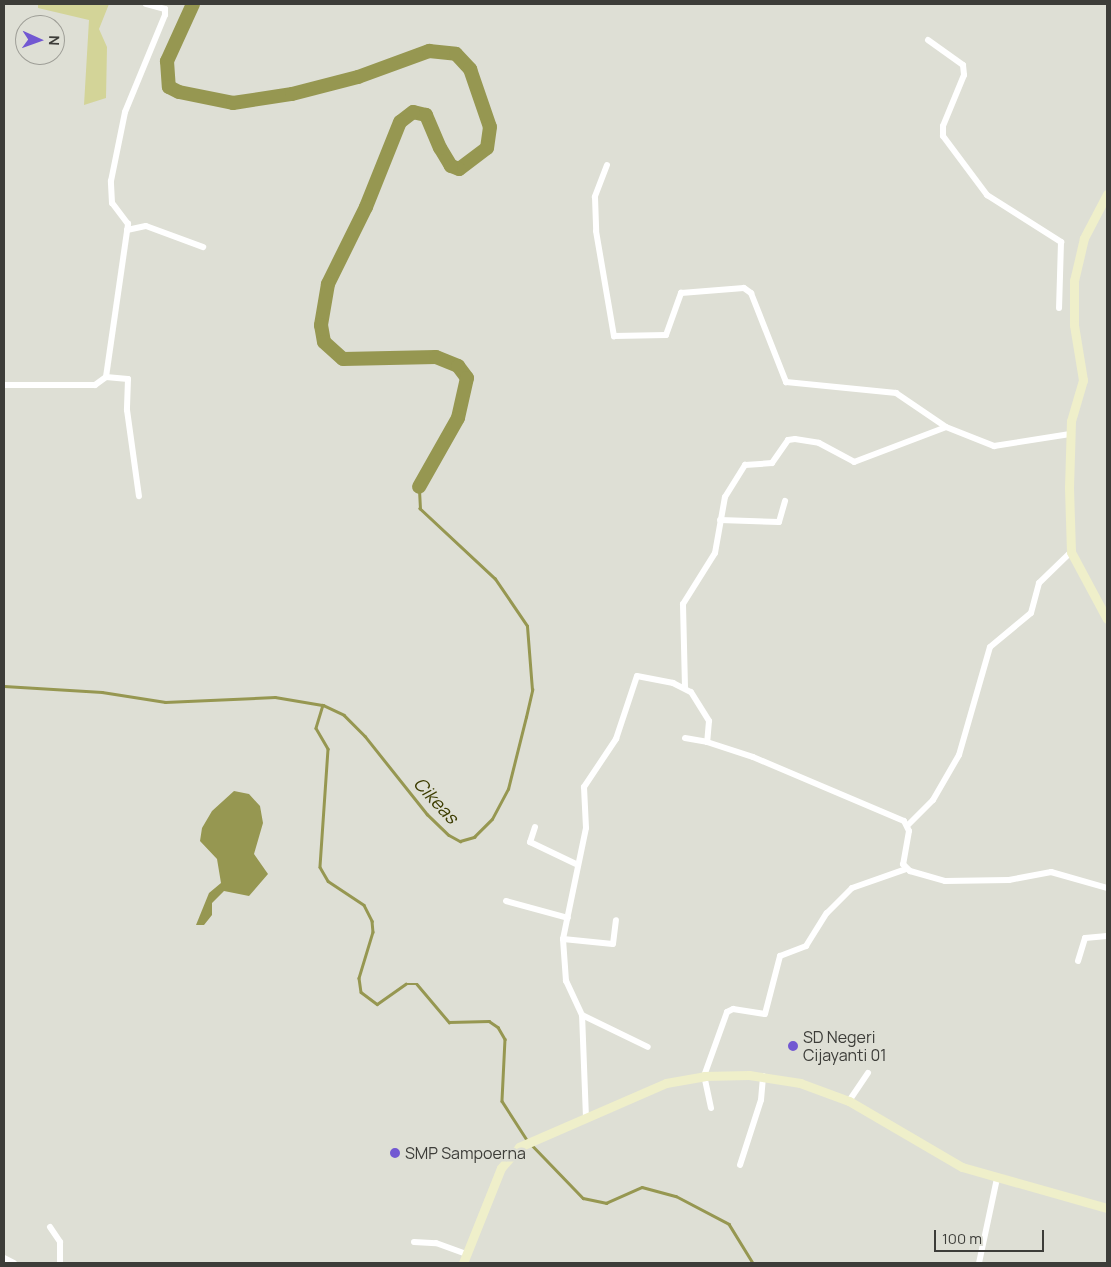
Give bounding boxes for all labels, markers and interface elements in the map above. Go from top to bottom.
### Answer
north arrow [15,15,65,65]
text: N [45,35,64,46]
water label: Cikeas [409,772,463,828]
place label: SD Negeri Cijayanti 01 [803,1027,886,1065]
marker: SD Negeri Cijayanti 01 [787,1040,799,1052]
place label: SMP Sampoerna [405,1143,526,1163]
marker: SMP Sampoerna [389,1147,401,1159]
scale bar [936,1220,1046,1252]
text: 100 m [942,1228,982,1249]

